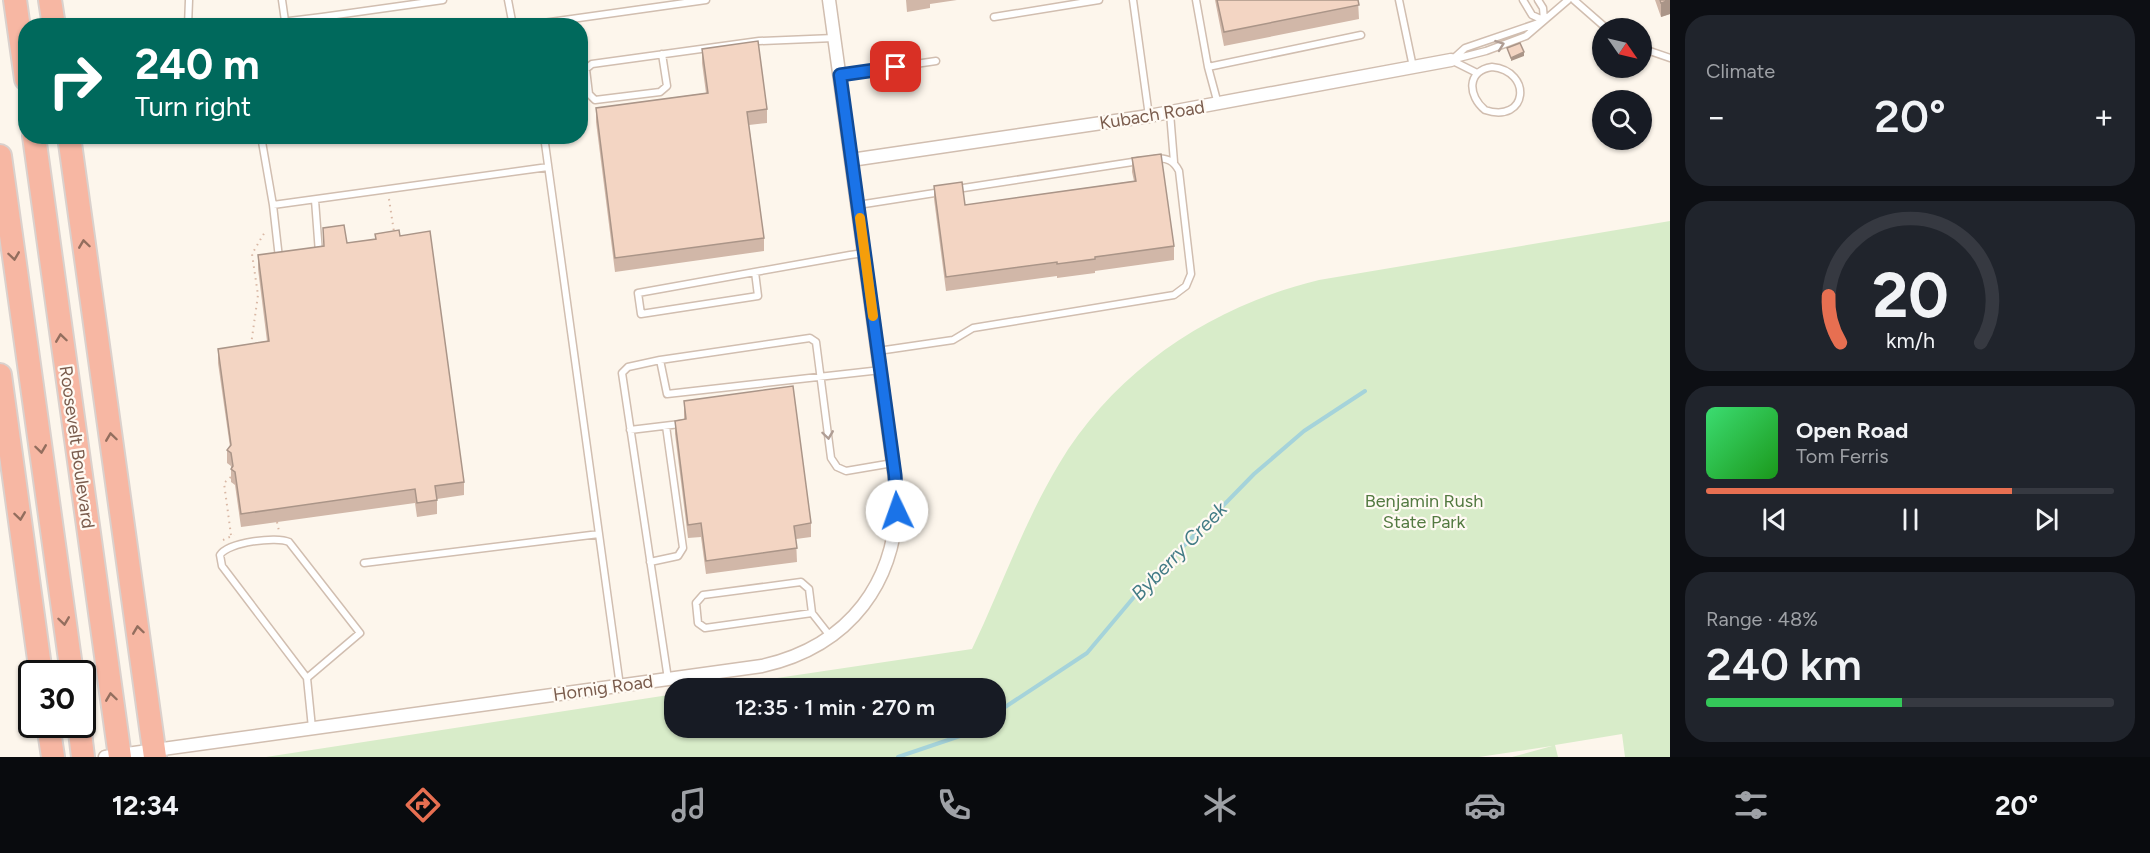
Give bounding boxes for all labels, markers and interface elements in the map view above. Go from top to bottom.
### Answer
north arrow [1592,18,1652,78]
map controls [1592,18,1652,150]
text: 240 m [135,39,260,90]
one-way arrow [1494,40,1505,53]
pin [870,41,921,92]
icon: right [36,42,114,120]
icon: arrive [879,50,912,83]
text: Climate [1706,59,1775,83]
text: 20° [1874,89,1946,143]
text: Turn right [135,90,251,123]
button: search [1592,90,1652,150]
street label: Kubach Road [1098,96,1206,134]
text: − [1706,97,1727,136]
text: + [2093,97,2114,136]
one-way arrow [79,239,91,248]
one-way arrow [7,251,19,260]
text: 20 [1872,258,1948,333]
text: km/h [1886,328,1934,353]
one-way arrow [56,333,68,342]
street label: Roosevelt Boulevard [55,364,99,530]
text: Open Road [1796,417,1908,444]
one-way arrow [821,430,833,440]
one-way arrow [105,432,117,441]
one-way arrow [34,444,46,454]
text: Tom Ferris [1796,444,1889,468]
position arrow [865,479,929,543]
park label: Benjamin Rush State Park [1365,490,1483,533]
water label: Byberry Creek [1126,496,1233,605]
icon: previous [1758,503,1791,536]
icon: pause [1894,503,1927,536]
icon: next [2030,503,2063,536]
one-way arrow [13,512,25,521]
text: Range · 48% [1706,607,1818,631]
one-way arrow [58,616,70,626]
one-way arrow [132,625,144,634]
text: 240 km [1706,637,1862,691]
speed limit sign: 30 [18,660,96,738]
street label: Hornig Road [552,670,654,706]
one-way arrow [106,692,118,702]
text: 12:35 · 1 min · 270 m [735,694,935,721]
icon: directions [402,784,444,826]
icon: music [668,784,710,826]
icon: phone [933,784,975,826]
icon: climate [1199,784,1241,826]
icon: car [1464,784,1506,826]
icon: filters [1730,784,1772,826]
text: 12:34 [112,789,179,822]
text: 20° [1995,789,2038,822]

